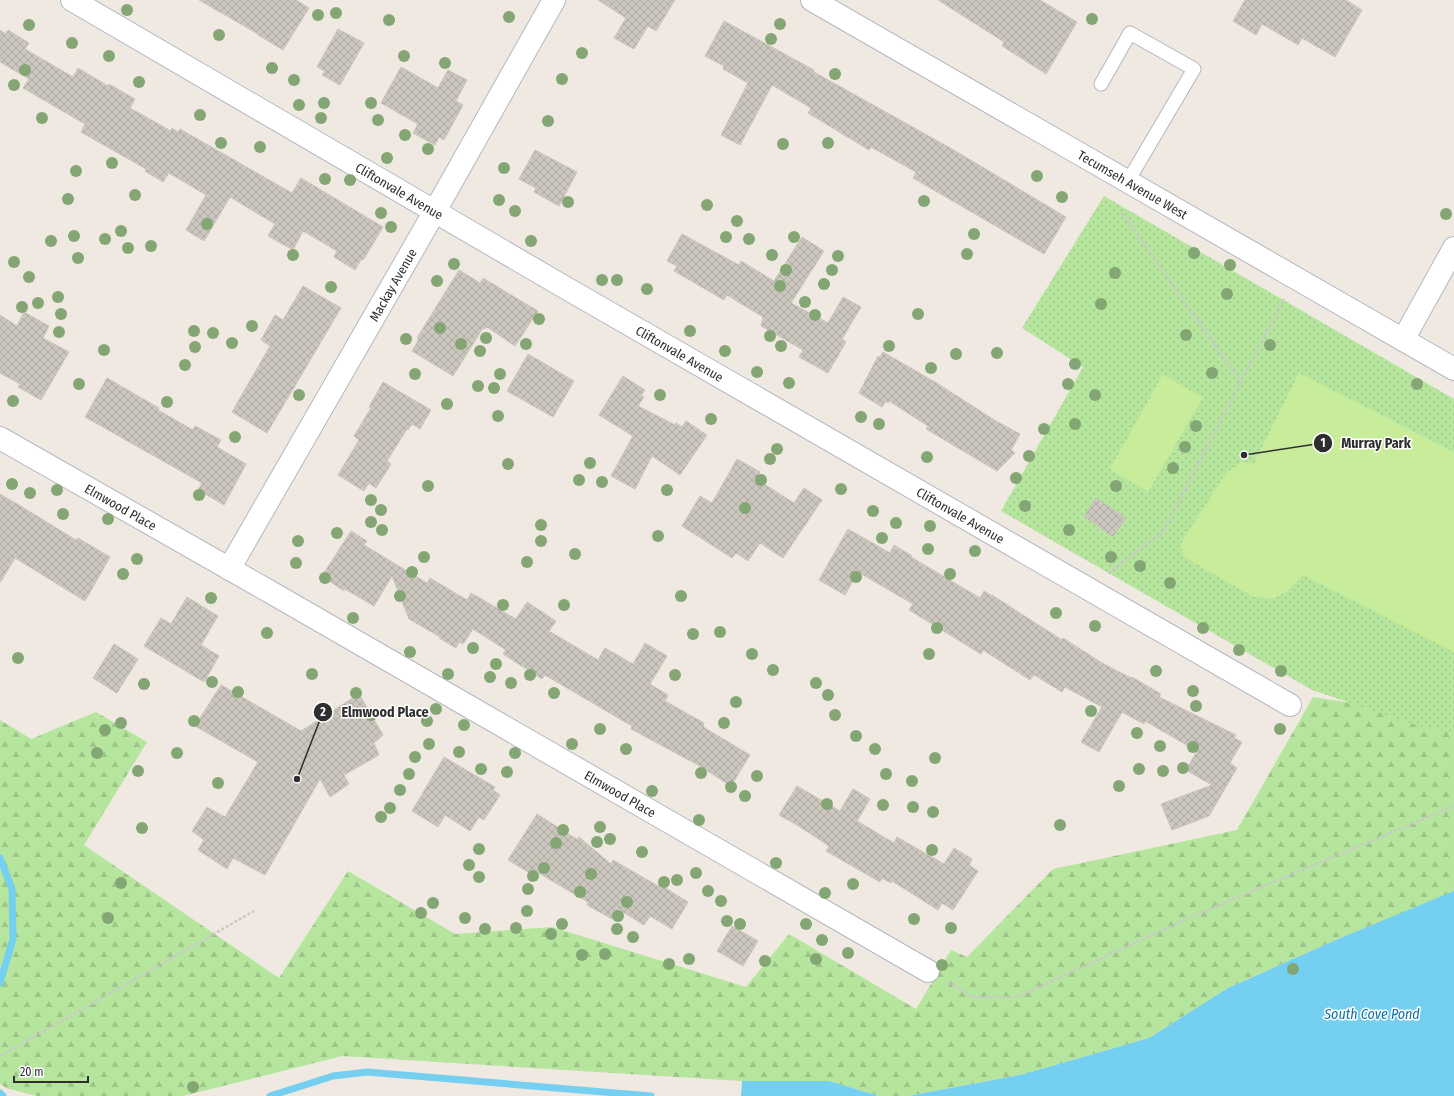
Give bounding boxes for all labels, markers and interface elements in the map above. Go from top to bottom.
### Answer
street label: Tecumseh Avenue West [1075,147,1191,222]
street label: Cliftonvale Avenue [353,160,446,222]
street label: Mackay Avenue [366,246,419,324]
street label: Cliftonvale Avenue [633,322,726,385]
callout: Murray Park [1313,430,1418,456]
text: Murray Park [1341,435,1412,452]
text: 1 [1320,436,1326,450]
street label: Elmwood Place [82,481,159,533]
street label: Cliftonvale Avenue [914,484,1007,546]
callout: Elmwood Place [313,699,436,725]
text: Elmwood Place [341,704,429,721]
text: 2 [319,705,326,719]
street label: Elmwood Place [582,767,659,820]
water label: South Cove Pond [1323,1006,1420,1023]
scale bar [14,1058,88,1084]
text: 20 m [20,1065,44,1079]

